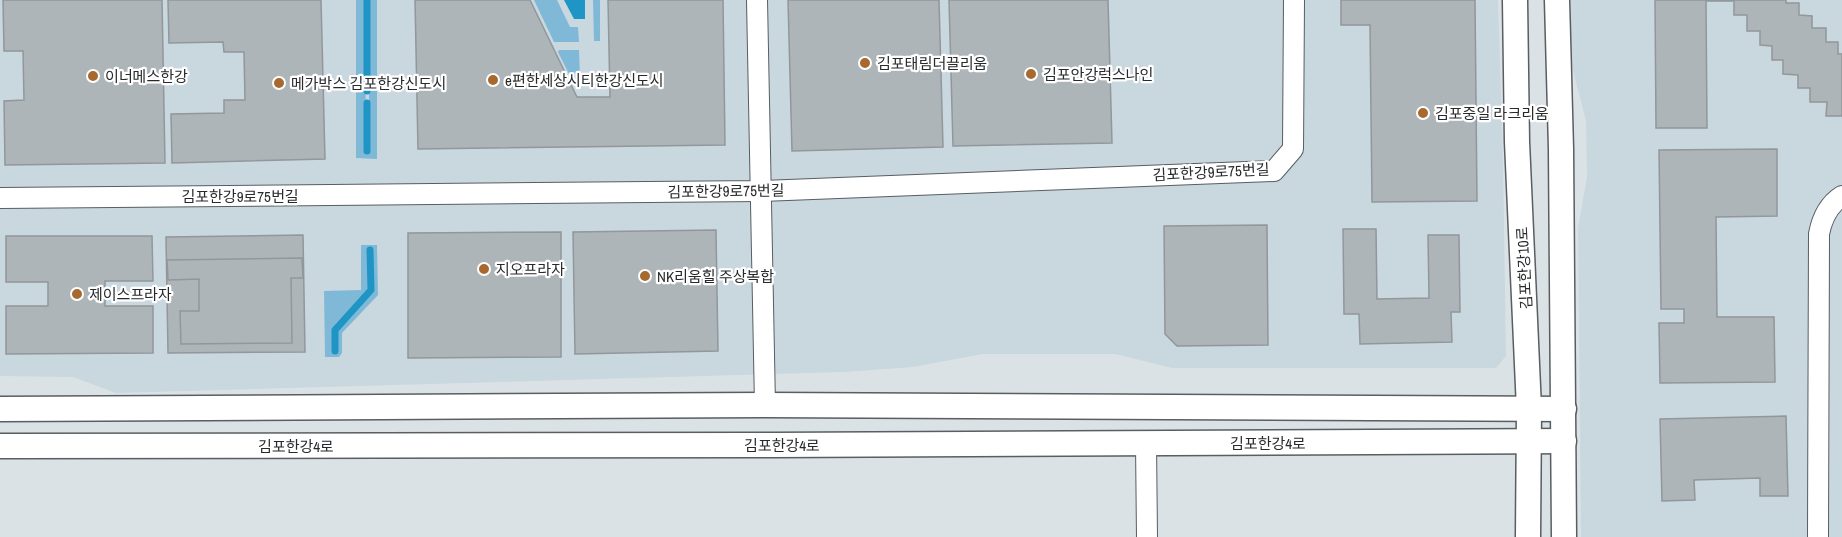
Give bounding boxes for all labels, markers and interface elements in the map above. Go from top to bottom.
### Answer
place label: 김포태림더끌리움 [877,53,987,74]
marker: 김포태림더끌리움 [858,56,872,70]
place label: 김포안강럭스나인 [1043,64,1153,85]
place label: 이너메스한강 [105,66,188,87]
marker: 김포안강럭스나인 [1024,67,1038,81]
marker: 이너메스한강 [86,69,100,83]
place label: e편한세상시티한강신도시 [505,70,664,91]
place label: 메가박스 김포한강신도시 [291,73,446,94]
marker: e편한세상시티한강신도시 [486,73,500,87]
marker: 메가박스 김포한강신도시 [272,76,286,90]
place label: 김포중일 라크리움 [1435,103,1549,124]
marker: 김포중일 라크리움 [1416,106,1430,120]
street label: 김포한강9로75번길 [1152,158,1270,186]
street label: 김포한강9로75번길 [667,179,785,203]
street label: 김포한강9로75번길 [181,186,299,207]
street label: 김포한강10로 [1511,226,1537,310]
place label: 지오프라자 [496,259,565,280]
marker: 지오프라자 [477,262,491,276]
place label: NK리움힐 주상복합 [657,266,774,287]
marker: NK리움힐 주상복합 [638,269,652,283]
place label: 제이스프라자 [89,284,172,305]
marker: 제이스프라자 [70,287,84,301]
street label: 김포한강4로 [1230,433,1306,454]
street label: 김포한강4로 [744,435,820,456]
street label: 김포한강4로 [258,436,334,457]

